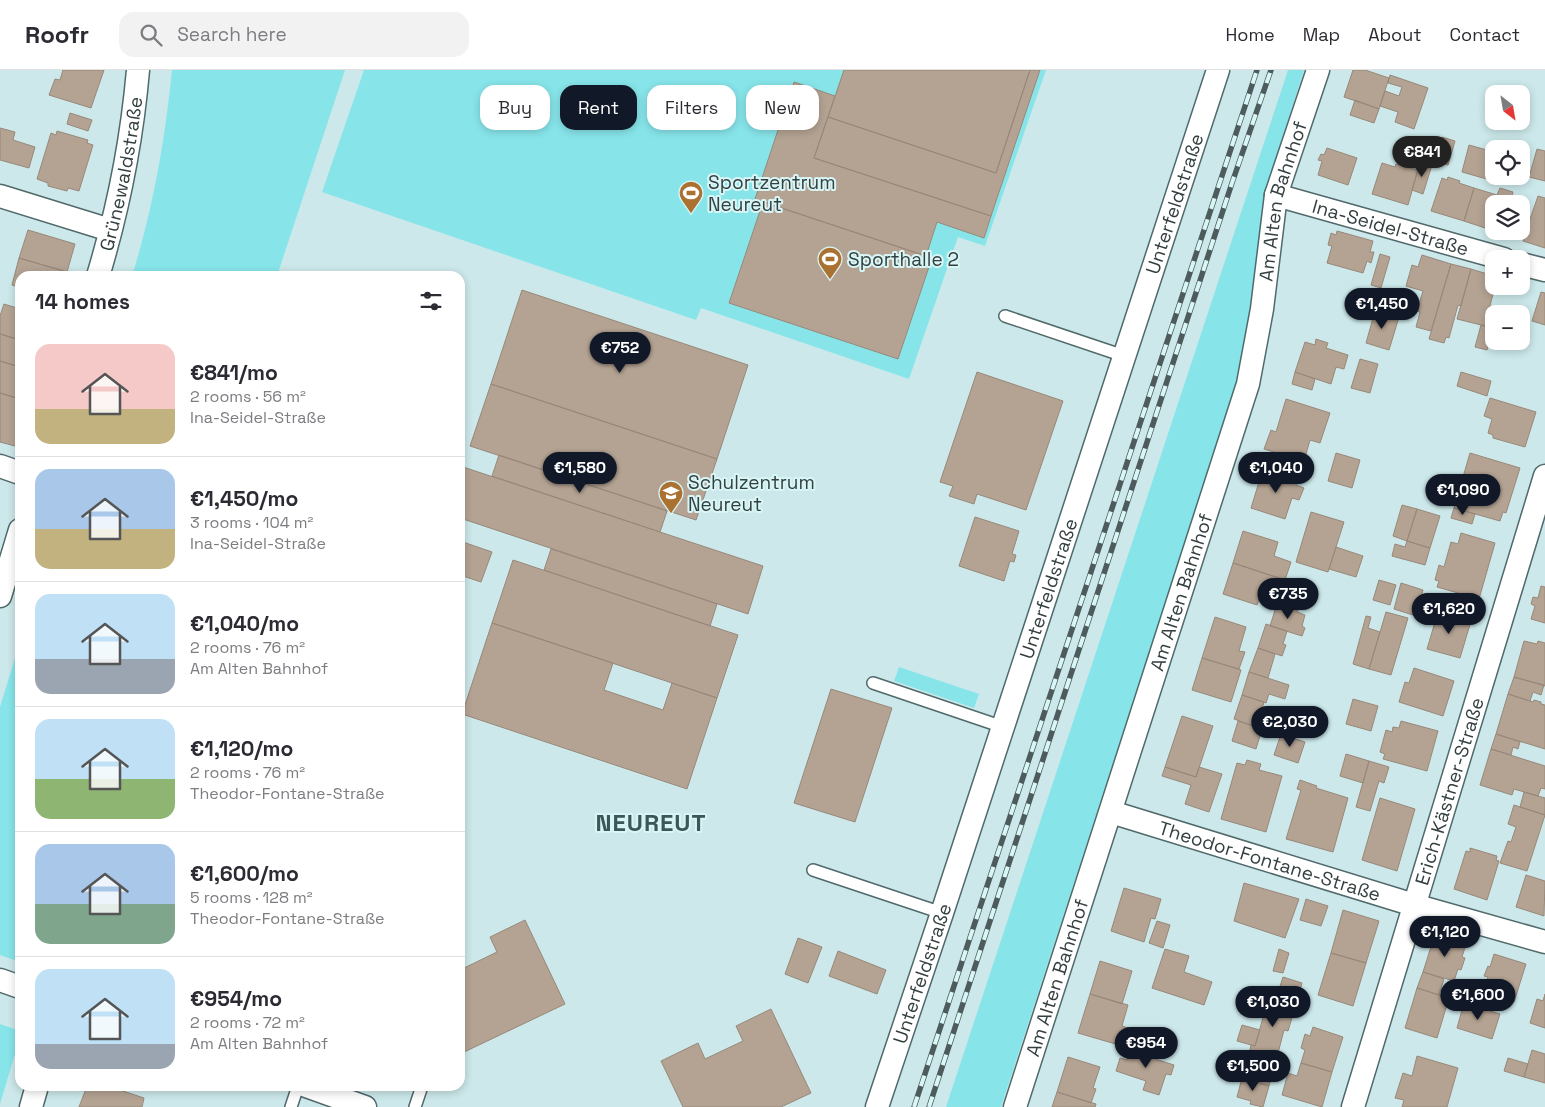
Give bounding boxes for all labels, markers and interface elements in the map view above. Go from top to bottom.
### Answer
search box [119,12,469,57]
text: Roofr [25,19,89,50]
icon: search [137,21,165,49]
text: Search here [177,22,287,47]
text: Home [1226,23,1275,46]
text: Map [1303,23,1340,46]
text: About [1368,23,1422,46]
text: Contact [1450,23,1520,46]
chip: Buy [480,85,550,130]
chip: Rent [560,85,637,130]
chip: Filters [647,85,736,130]
chip: New [746,85,819,130]
north arrow [1485,85,1530,130]
map controls [1485,85,1530,350]
street label: Grünewaldstraße [94,95,148,254]
street label: Am Alten Bahnhof [1254,118,1313,283]
street label: Unterfeldstraße [1140,130,1209,277]
pin: €841 [1392,136,1452,178]
button: locate [1485,140,1530,185]
text: €841 [1403,141,1441,162]
place label: Sportzentrum Neureut [708,170,836,217]
sports icon: Sportzentrum Neureut [678,180,704,214]
street label: Ina-Seidel-Straße [1309,194,1472,261]
button: layers [1485,195,1530,240]
sports icon: Sporthalle 2 [817,246,843,280]
place label: Sporthalle 2 [848,247,959,272]
button: + [1485,250,1530,295]
icon: filters [417,287,445,315]
text: 14 homes [35,288,130,315]
pin: €1,450 [1341,288,1423,330]
text: €1,450 [1356,293,1408,314]
button: − [1485,305,1530,350]
pin: €752 [590,332,650,374]
text: €752 [601,337,639,358]
text: €841/mo [190,359,278,386]
icon: home [75,364,135,424]
text: 2 rooms · 56 m² [190,386,306,407]
text: Ina-Seidel-Straße [190,407,326,428]
pin: €1,580 [539,452,621,494]
pin: €1,040 [1235,452,1317,494]
text: €1,580 [554,457,606,478]
text: €1,040 [1249,457,1303,478]
place label: Schulzentrum Neureut [688,470,815,517]
pin: €1,090 [1422,474,1504,516]
text: €1,090 [1436,479,1490,500]
school or university icon: Schulzentrum Neureut [658,480,684,514]
text: €1,450/mo [190,485,298,512]
icon: home [75,489,135,549]
street label: Am Alten Bahnhof [1144,510,1218,674]
text: 3 rooms · 104 m² [190,512,313,533]
street label: Unterfeldstraße [1014,515,1083,662]
text: Ina-Seidel-Straße [190,533,326,554]
pin: €735 [1258,578,1318,620]
text: €735 [1268,583,1308,604]
pin: €1,620 [1408,592,1490,635]
text: €1,620 [1423,598,1475,619]
text: €1,040/mo [190,610,299,637]
icon: home [75,614,135,674]
text: 2 rooms · 76 m² [190,637,305,658]
text: Am Alten Bahnhof [190,658,328,679]
street label: Erich-Kästner-Straße [1409,695,1490,888]
pin: €2,030 [1249,706,1331,748]
text: €2,030 [1262,711,1318,732]
text: €1,120/mo [190,735,293,762]
icon: home [75,739,135,799]
text: 2 rooms · 76 m² [190,762,305,783]
text: Theodor-Fontane-Straße [190,783,384,804]
district label: NEUREUT [595,807,707,838]
street label: Theodor-Fontane-Straße [1155,815,1384,907]
text: €1,600/mo [190,860,299,887]
icon: home [75,864,135,924]
text: 5 rooms · 128 m² [190,887,313,908]
street label: Am Alten Bahnhof [1020,896,1094,1060]
street label: Unterfeldstraße [887,900,957,1047]
text: Theodor-Fontane-Straße [190,908,384,929]
pin: €1,120 [1404,916,1486,958]
text: €1,120 [1420,921,1470,942]
pin: €1,600 [1437,978,1519,1021]
text: €1,600 [1451,984,1505,1005]
text: €954/mo [190,985,282,1012]
pin: €1,030 [1232,986,1314,1028]
icon: home [75,989,135,1049]
text: €1,030 [1246,991,1300,1012]
text: 2 rooms · 72 m² [190,1012,305,1033]
pin: €954 [1116,1026,1176,1069]
text: €954 [1126,1032,1166,1053]
text: Am Alten Bahnhof [190,1033,328,1054]
pin: €1,500 [1212,1050,1294,1092]
text: €1,500 [1226,1055,1280,1076]

